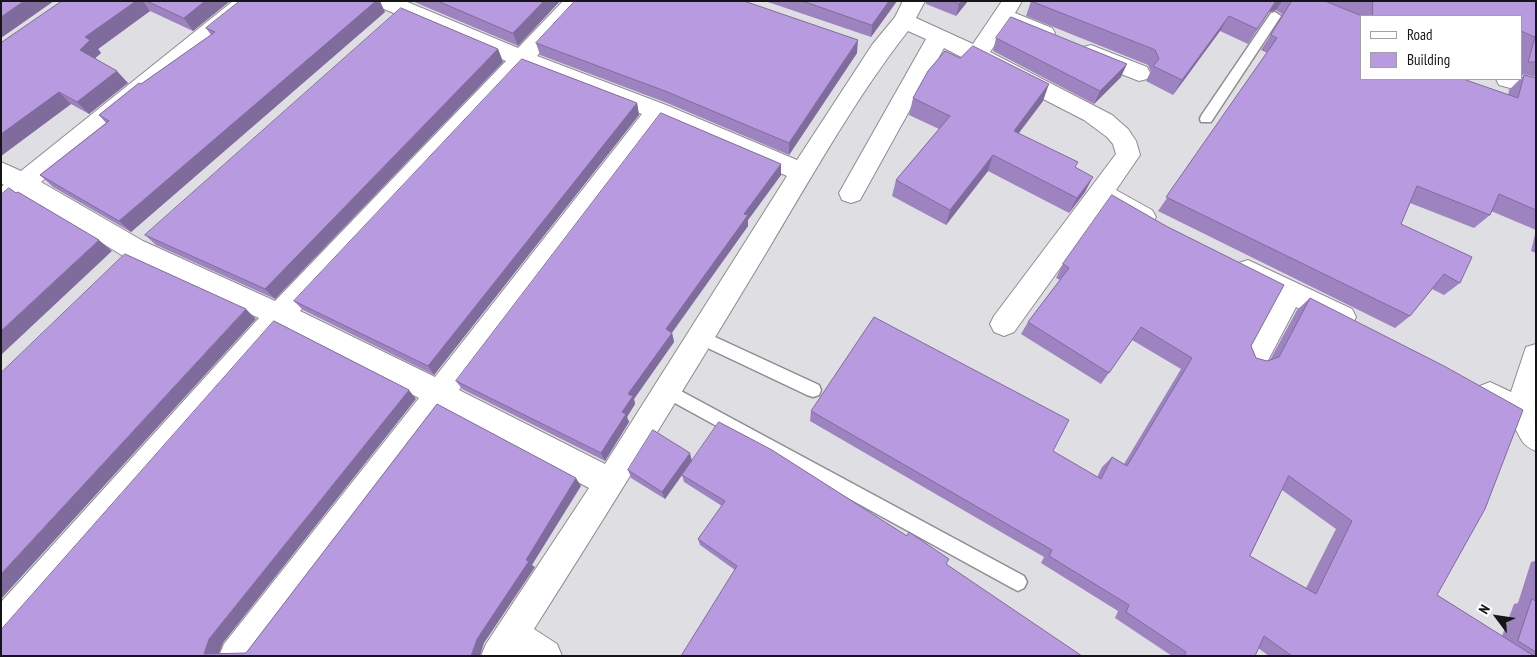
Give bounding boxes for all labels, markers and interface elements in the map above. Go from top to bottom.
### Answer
legend [1360,15,1522,80]
text: Road [1407,25,1433,44]
text: Building [1407,50,1450,69]
north arrow [1472,592,1522,642]
text: N [1474,601,1494,617]

